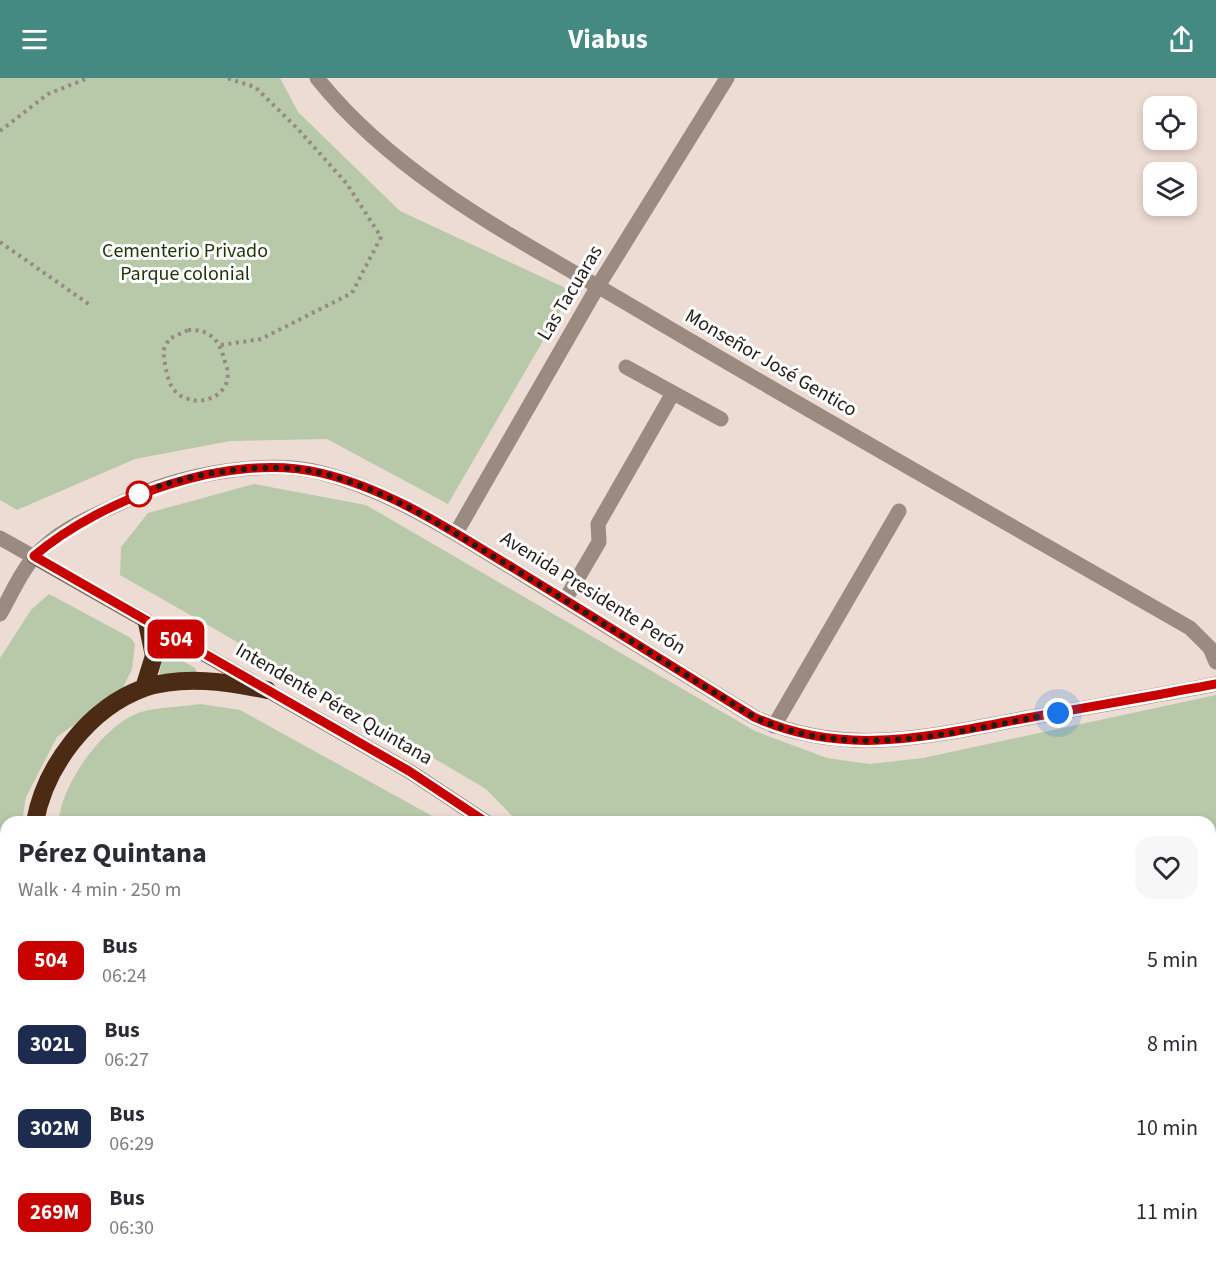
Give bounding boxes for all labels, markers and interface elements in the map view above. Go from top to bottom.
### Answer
text: Viabus [568,20,648,59]
icon: menu [18,23,51,56]
icon: share [1165,23,1198,56]
map controls [1143,96,1197,216]
button: locate [1143,96,1197,150]
button: layers [1143,162,1197,216]
park label: Cementerio Privado Parque colonial [102,237,268,288]
street label: Las Tacuaras [531,240,609,346]
street label: Monseñor José Gentico [680,302,862,424]
unlabelled marker [126,481,152,507]
street label: Avenida Presidente Perón [495,524,691,662]
line badge: 504 [142,620,210,658]
text: 504 [159,624,193,654]
street label: Intendente Pérez Quintana [230,636,438,772]
your location [1043,698,1073,728]
text: Pérez Quintana [18,833,207,873]
button: heart [1135,836,1198,899]
text: Walk · 4 min · 250 m [18,876,181,904]
text: Bus [102,930,138,962]
text: 5 min [1147,944,1198,976]
text: 504 [34,945,68,975]
text: 06:24 [102,962,147,990]
text: Bus [104,1014,140,1046]
text: 8 min [1147,1028,1198,1060]
text: 302L [30,1029,74,1059]
text: 06:27 [104,1046,149,1074]
text: Bus [109,1098,145,1130]
text: 10 min [1136,1112,1198,1144]
text: 302M [30,1113,79,1143]
text: 06:29 [109,1130,154,1158]
text: Bus [109,1182,145,1214]
text: 11 min [1136,1196,1198,1228]
text: 269M [30,1197,79,1227]
text: 06:30 [109,1214,154,1242]

